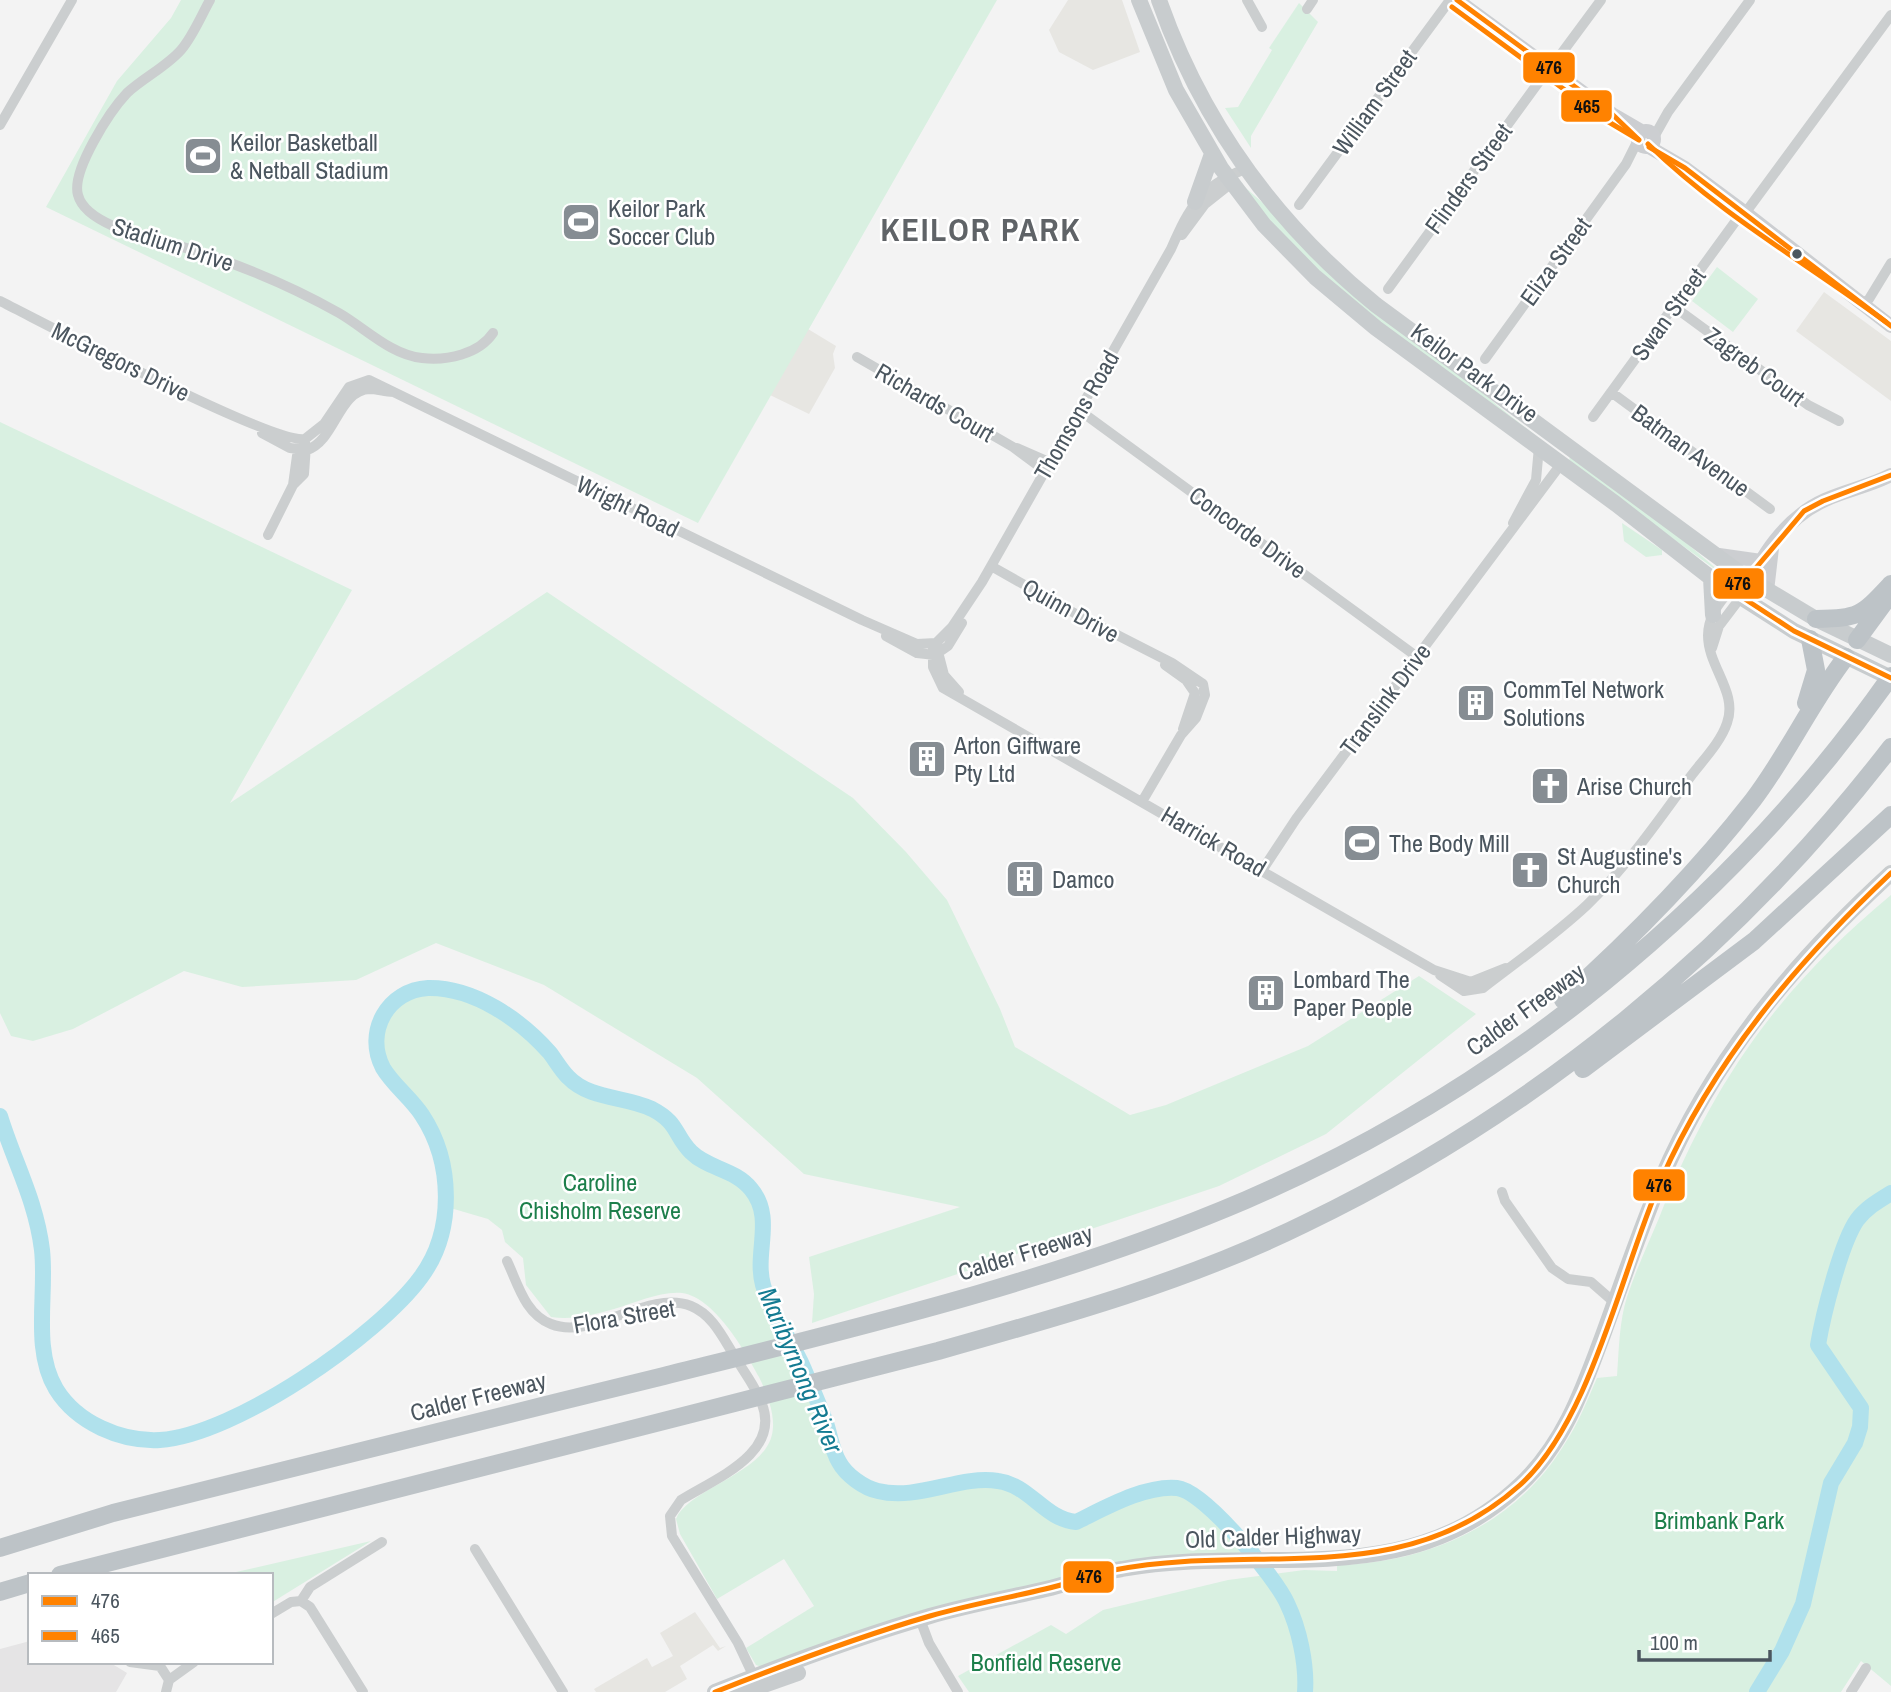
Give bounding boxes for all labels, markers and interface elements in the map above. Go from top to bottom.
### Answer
street label: William Street [1325,42,1424,161]
line badge: 476 [1522,51,1576,84]
text: 476 [1536,54,1562,80]
line badge: 465 [1560,89,1613,123]
text: 465 [1574,93,1600,119]
street label: Flinders Street [1417,116,1519,240]
place label: Keilor Basketball & Netball Stadium [230,126,389,186]
sports icon: Keilor Basketball & Netball Stadium [182,135,224,177]
place label: Keilor Park Soccer Club [608,192,715,252]
sports icon: Keilor Park Soccer Club [560,201,602,243]
district label: KEILOR PARK [881,208,1081,251]
street label: Stadium Drive [108,209,238,279]
street label: Eliza Street [1512,210,1598,312]
unlabelled marker [1790,247,1804,261]
street label: Swan Street [1624,261,1713,367]
street label: McGregors Drive [47,314,195,408]
street label: Keilor Park Drive [1405,315,1545,429]
street label: Zagreb Court [1699,319,1812,413]
street label: Thomsons Road [1026,344,1126,486]
street label: Richards Court [870,355,1001,449]
street label: Batman Avenue [1626,396,1756,504]
street label: Wright Road [571,467,685,545]
street label: Concorde Drive [1183,479,1313,585]
line badge: 476 [1712,567,1765,600]
street label: Quinn Drive [1017,570,1125,650]
text: 476 [1725,570,1751,596]
street label: Translink Drive [1332,636,1438,762]
place label: CommTel Network Solutions [1503,673,1664,733]
building icon: CommTel Network Solutions [1455,682,1497,724]
place label: Arton Giftware Pty Ltd [953,729,1081,789]
building icon: Arton Giftware Pty Ltd [906,738,948,780]
church icon: Arise Church [1529,765,1571,807]
place label: Arise Church [1576,770,1692,802]
street label: Harrick Road [1156,798,1272,884]
sports icon: The Body Mill [1341,822,1383,864]
place label: The Body Mill [1389,827,1509,859]
place label: St Augustine's Church [1557,840,1682,900]
church icon: St Augustine's Church [1509,849,1551,891]
building icon: Damco [1004,858,1046,900]
place label: Damco [1052,863,1114,895]
street label: Calder Freeway [1459,955,1591,1063]
place label: Lombard The Paper People [1293,963,1412,1023]
building icon: Lombard The Paper People [1245,972,1287,1014]
park label: Caroline Chisholm Reserve [519,1166,681,1226]
line badge: 476 [1632,1168,1686,1202]
text: 476 [1646,1172,1672,1198]
street label: Calder Freeway [954,1216,1096,1288]
water label: Maribyrnong River [750,1282,852,1459]
street label: Flora Street [571,1291,678,1341]
street label: Calder Freeway [407,1364,549,1428]
park label: Brimbank Park [1654,1504,1784,1536]
street label: Old Calder Highway [1184,1517,1362,1555]
line badge: 476 [1062,1560,1115,1594]
text: 476 [1076,1563,1102,1589]
legend [28,1573,273,1664]
text: 476 [91,1586,120,1615]
scale bar [1639,1618,1770,1662]
text: 465 [91,1621,120,1650]
text: 100 m [1650,1628,1698,1657]
park label: Bonfield Reserve [971,1646,1121,1678]

